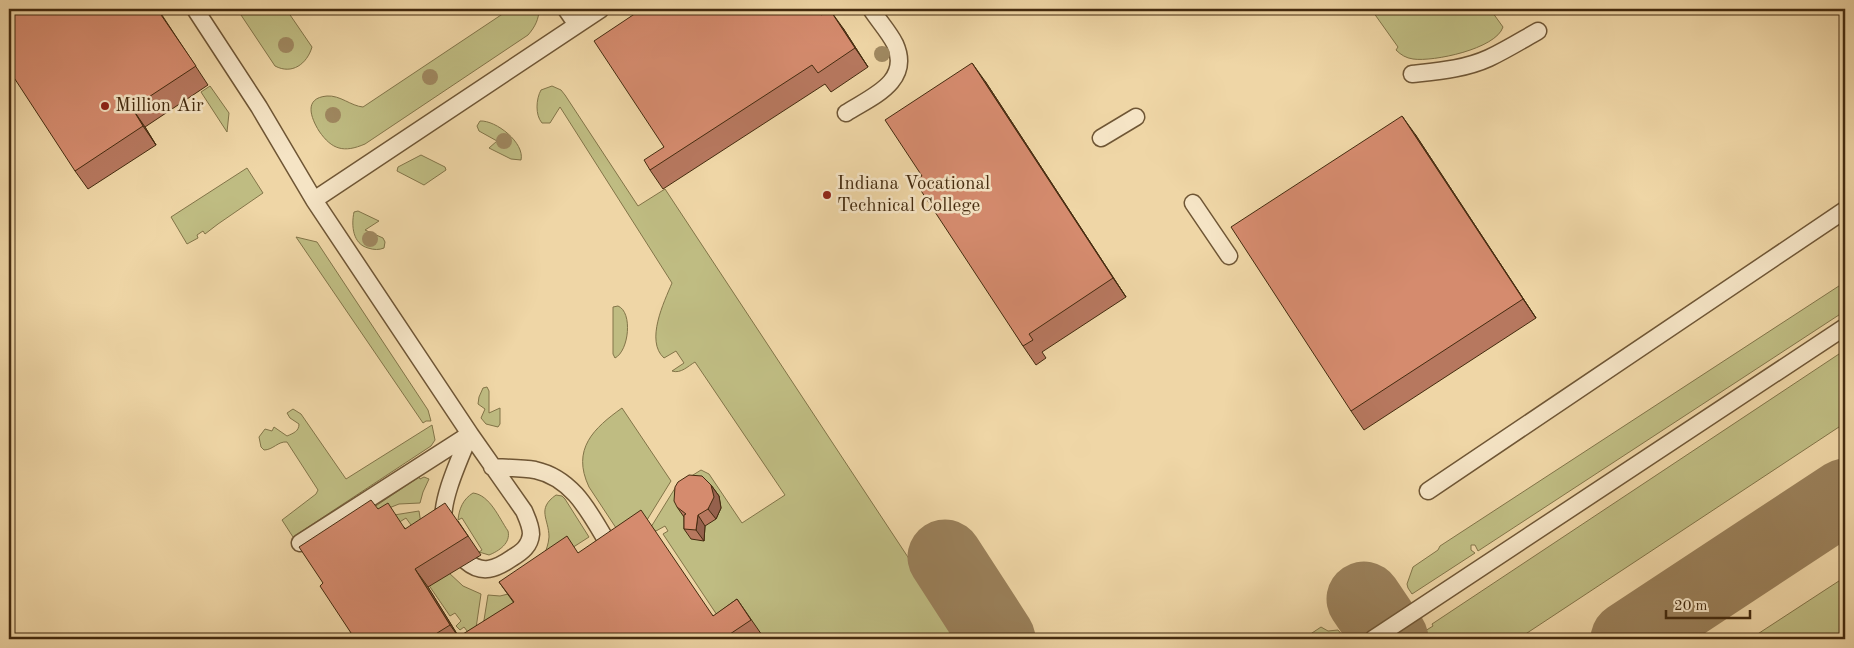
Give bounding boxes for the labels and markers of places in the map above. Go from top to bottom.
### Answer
place label: Million Air [115,97,204,116]
marker: Million Air [99,100,111,112]
place label: Indiana Vocational Technical College [837,175,990,216]
marker: Indiana Vocational Technical College [821,189,833,201]

